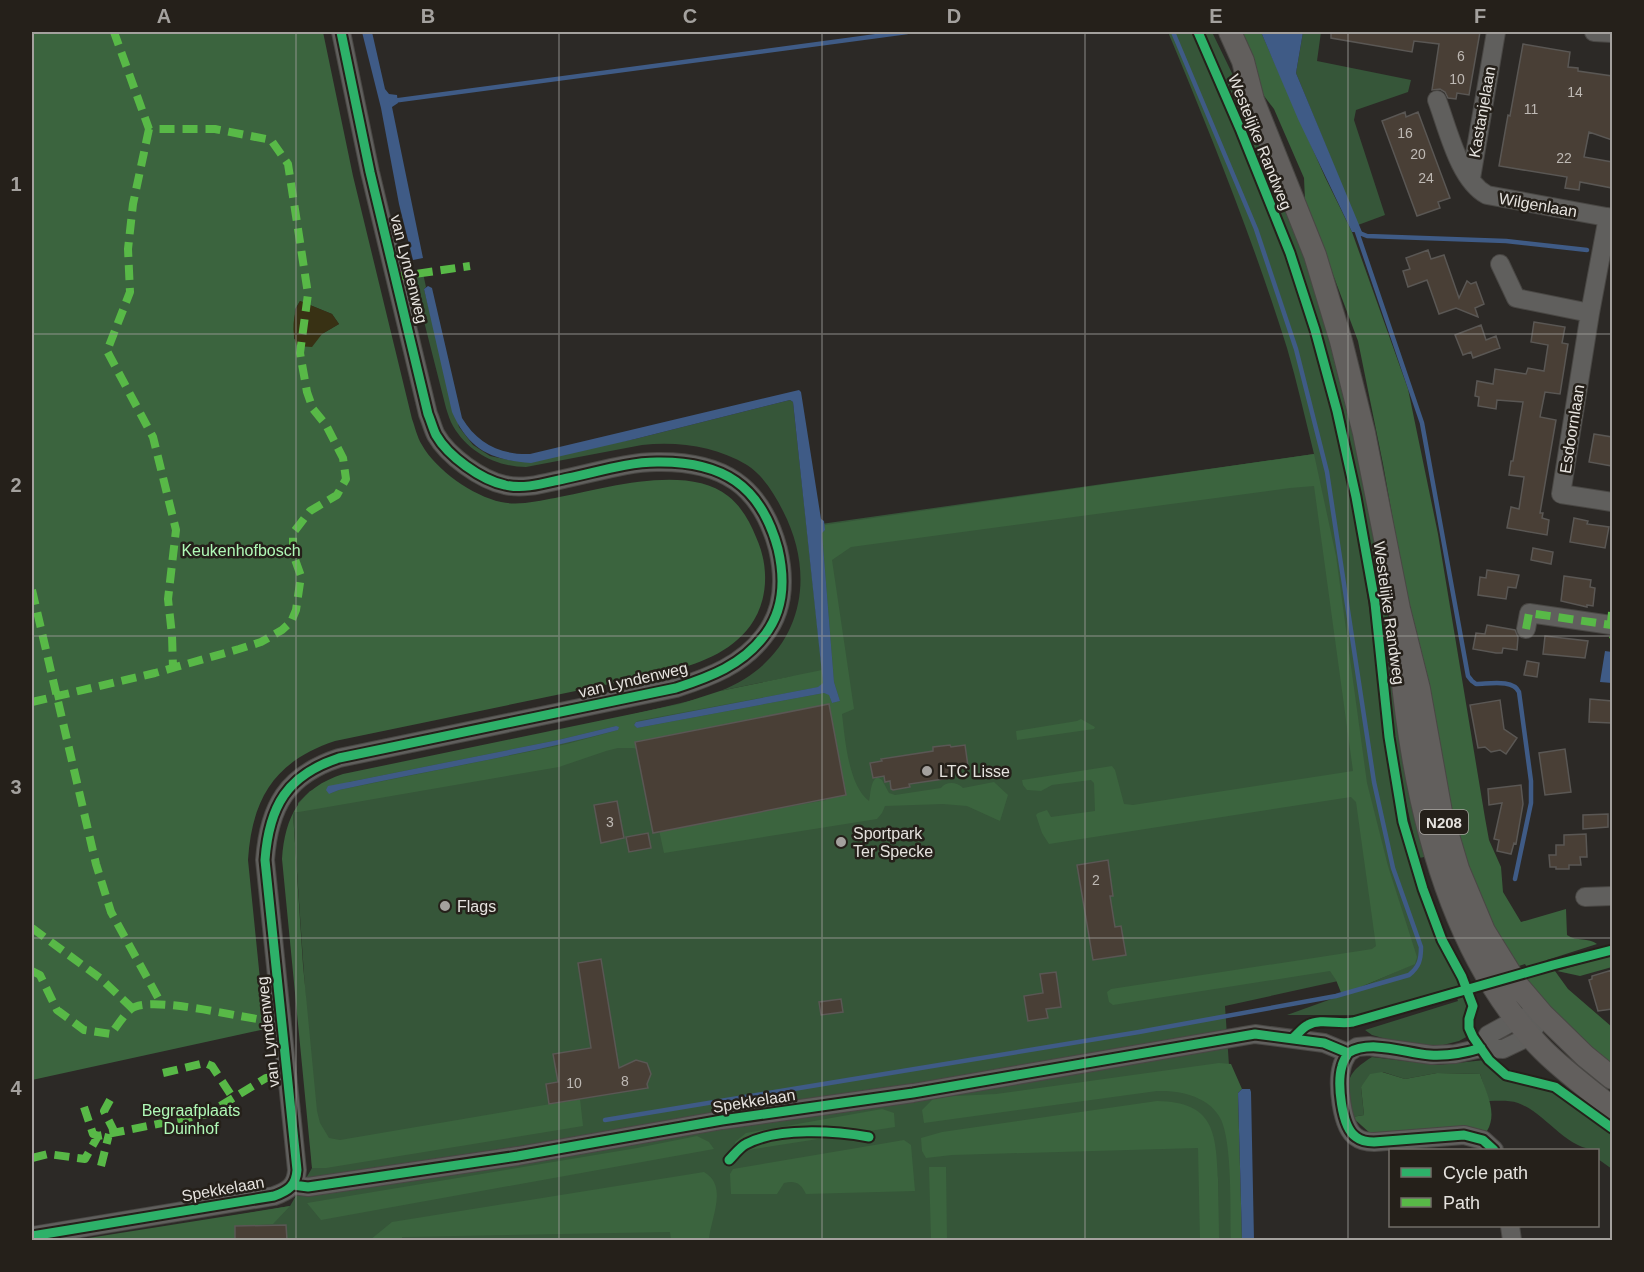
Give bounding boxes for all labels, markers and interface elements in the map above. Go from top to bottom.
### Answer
text: A [157,5,171,27]
text: B [421,5,435,27]
text: C [683,5,697,27]
text: D [947,5,961,27]
text: E [1209,5,1223,27]
text: F [1474,5,1486,27]
house number: 6 [1457,48,1465,64]
street label: Kastanjelaan [1466,65,1498,159]
house number: 10 [1449,71,1465,87]
street label: Westelijke Randweg [1225,72,1295,212]
house number: 14 [1567,84,1583,100]
house number: 11 [1524,101,1538,117]
house number: 16 [1397,125,1413,141]
house number: 20 [1410,146,1426,162]
house number: 22 [1556,150,1572,166]
house number: 24 [1418,170,1434,186]
text: 1 [10,173,22,195]
street label: Wilgenlaan [1498,190,1578,220]
street label: van Lyndenweg [387,213,431,325]
street label: Esdoornlaan [1557,383,1587,475]
text: 2 [10,474,22,496]
street label: Westelijke Randweg [1371,540,1407,686]
park label: Keukenhofbosch [181,542,301,559]
street label: van Lyndenweg [577,659,689,701]
place label: LTC Lisse [939,763,1010,780]
marker: LTC Lisse [920,764,934,778]
text: 3 [10,776,22,798]
road number: N208 [1420,810,1468,834]
house number: 3 [606,814,614,830]
place label: Sportpark Ter Specke [853,825,933,860]
marker: Sportpark Ter Specke [834,835,848,849]
house number: 2 [1092,872,1100,888]
place label: Flags [457,898,496,915]
marker: Flags [438,899,452,913]
street label: van Lyndenweg [254,976,282,1088]
house number: 8 [621,1073,629,1089]
house number: 10 [566,1075,582,1091]
text: 4 [10,1077,22,1099]
street label: Spekkelaan [711,1086,797,1116]
park label: Begraafplaats Duinhof [142,1102,240,1137]
legend [1389,1149,1599,1227]
text: Cycle path [1443,1163,1528,1183]
street label: Spekkelaan [180,1173,266,1205]
text: Path [1443,1193,1480,1213]

